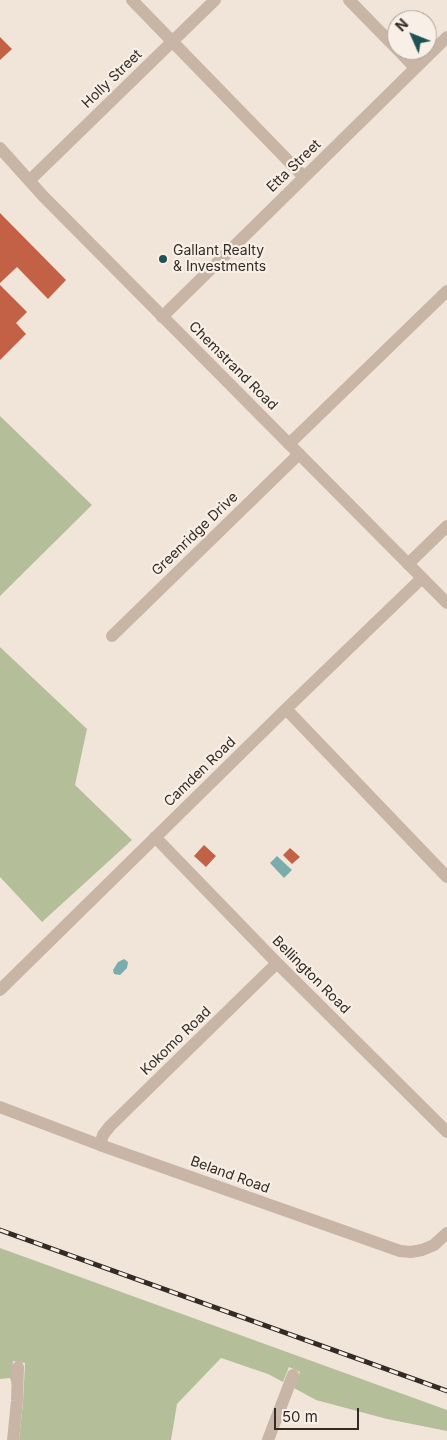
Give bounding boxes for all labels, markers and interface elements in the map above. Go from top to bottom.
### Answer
north arrow [387,10,437,60]
text: N [392,15,411,35]
street label: Holly Street [78,46,146,112]
street label: Etta Street [263,136,325,196]
place label: Gallant Realty & Investments [173,243,266,276]
marker: Gallant Realty & Investments [157,253,169,265]
street label: Chemstrand Road [185,318,281,414]
street label: Greenridge Drive [149,489,241,579]
street label: Camden Road [161,734,239,810]
street label: Bellington Road [269,933,353,1017]
street label: Kokomo Road [137,1003,215,1079]
street label: Beland Road [188,1153,272,1197]
scale bar [277,1398,362,1430]
text: 50 m [282,1407,318,1426]

